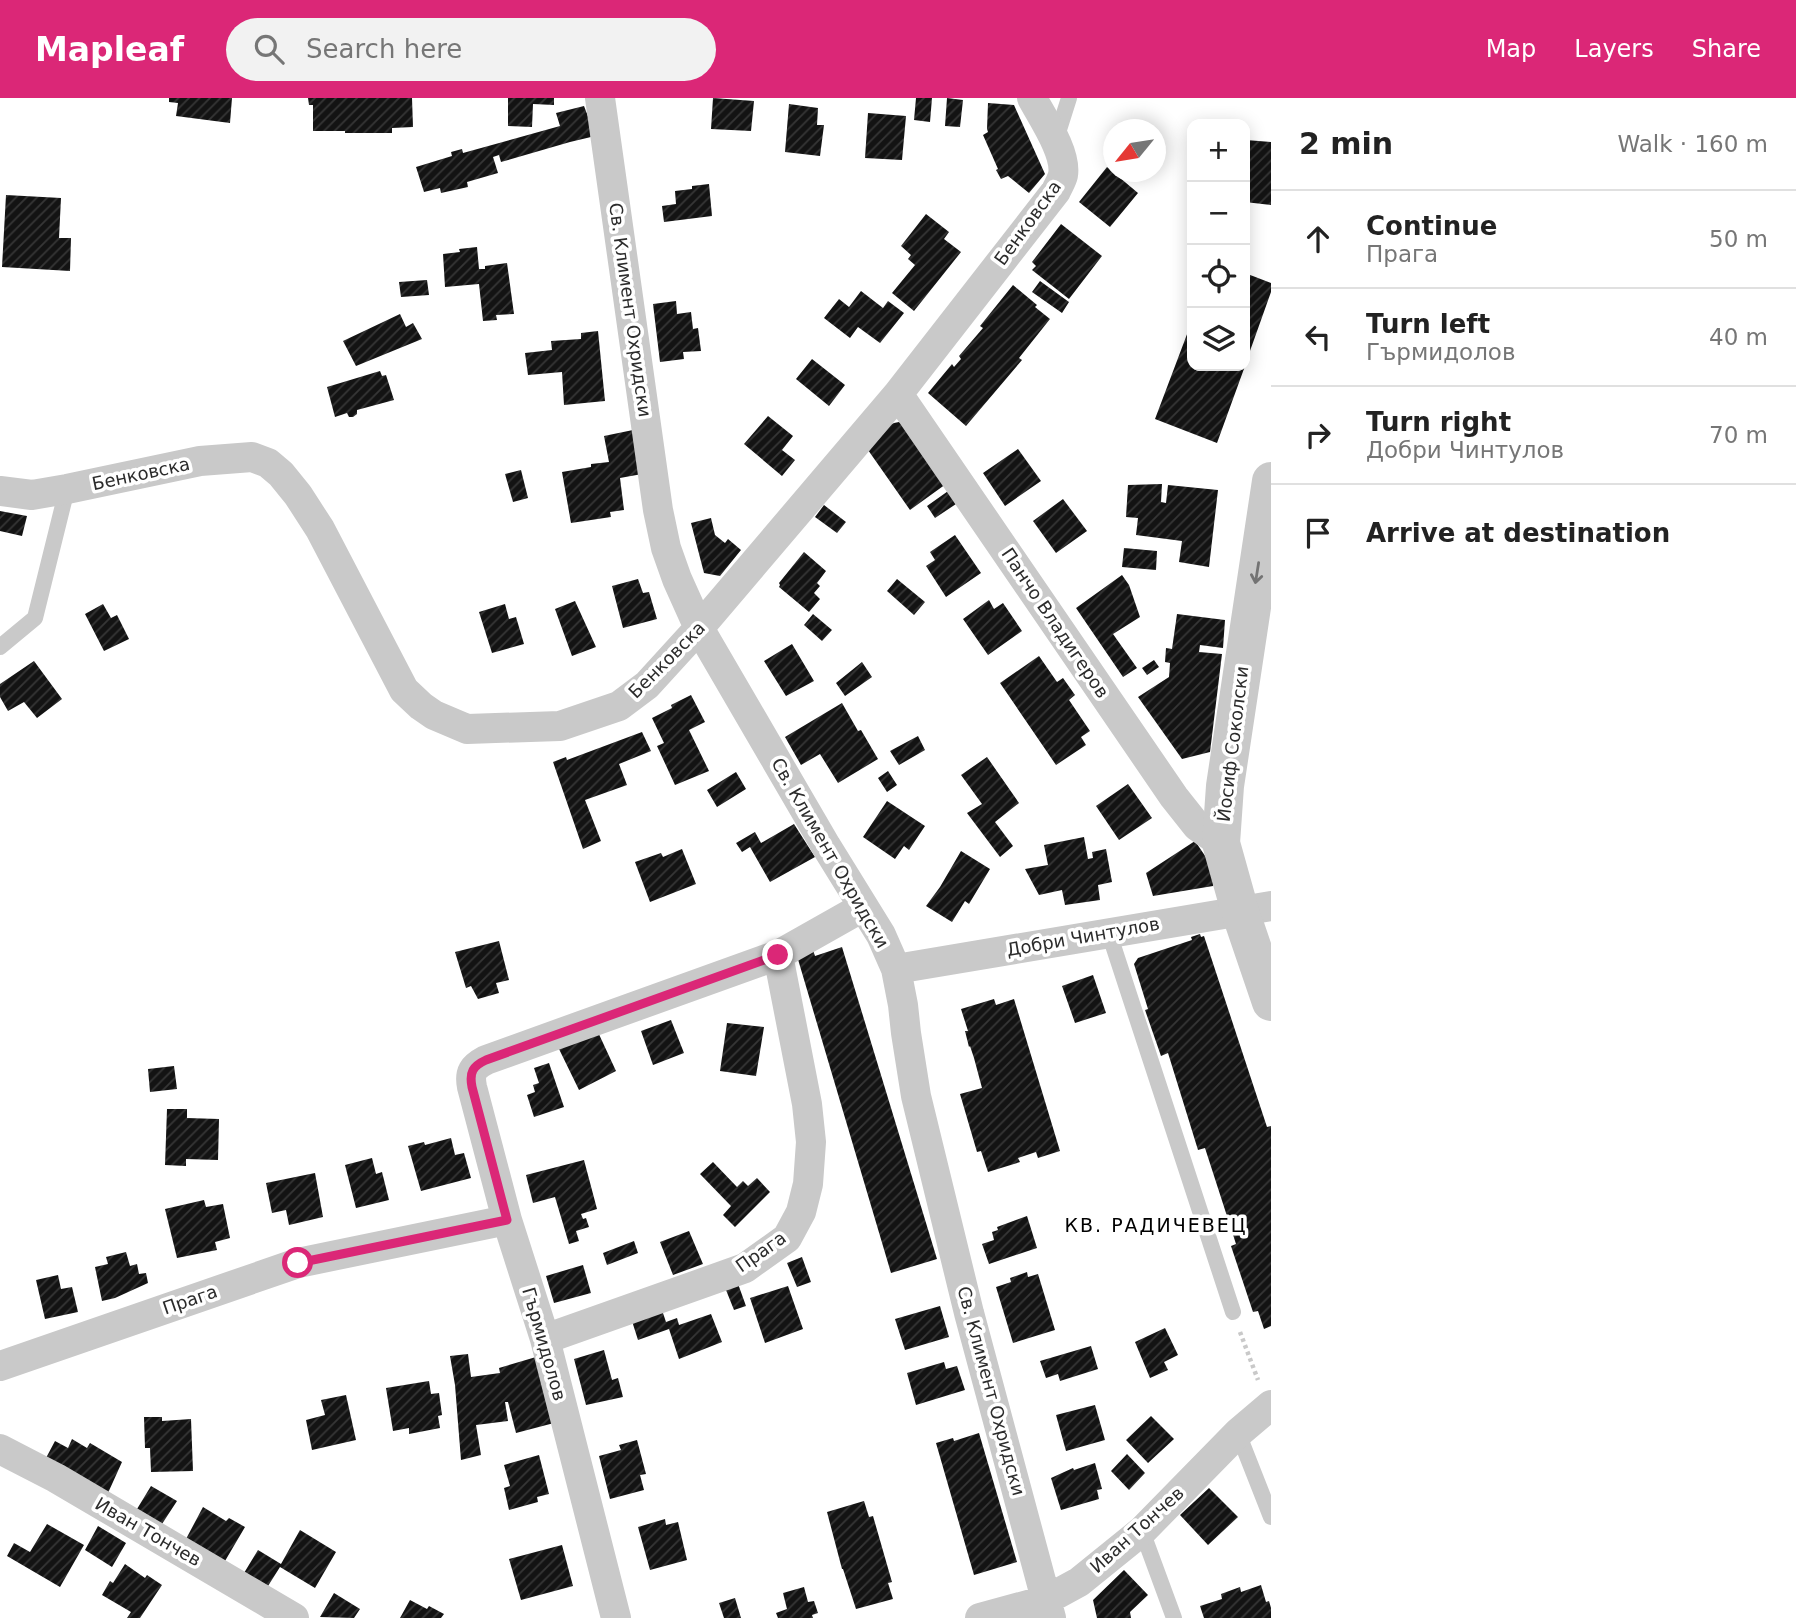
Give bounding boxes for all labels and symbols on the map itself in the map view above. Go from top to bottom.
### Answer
north arrow [1103,119,1166,182]
street label: Бенковска [990,176,1065,269]
street label: Св. Климент Охридски [605,201,656,418]
street label: Бенковска [90,453,192,494]
street label: Панчо Владигеров [997,544,1113,702]
one-way arrow [1250,561,1263,584]
street label: Бенковска [624,617,709,702]
street label: Йосиф Соколски [1213,665,1252,823]
street label: Св. Климент Охридски [767,754,894,952]
street label: Добри Чинтулов [1005,913,1161,960]
route end [762,939,793,970]
district label: КВ. РАДИЧЕВЕЦ [1065,1214,1247,1236]
street label: Прага [732,1227,790,1276]
route start [282,1247,313,1278]
street label: Прага [160,1280,220,1319]
street label: Св. Климент Охридски [953,1284,1030,1498]
street label: Гърмидолов [518,1285,571,1403]
street label: Иван Тончев [1086,1482,1188,1577]
street label: Иван Тончев [92,1493,205,1570]

